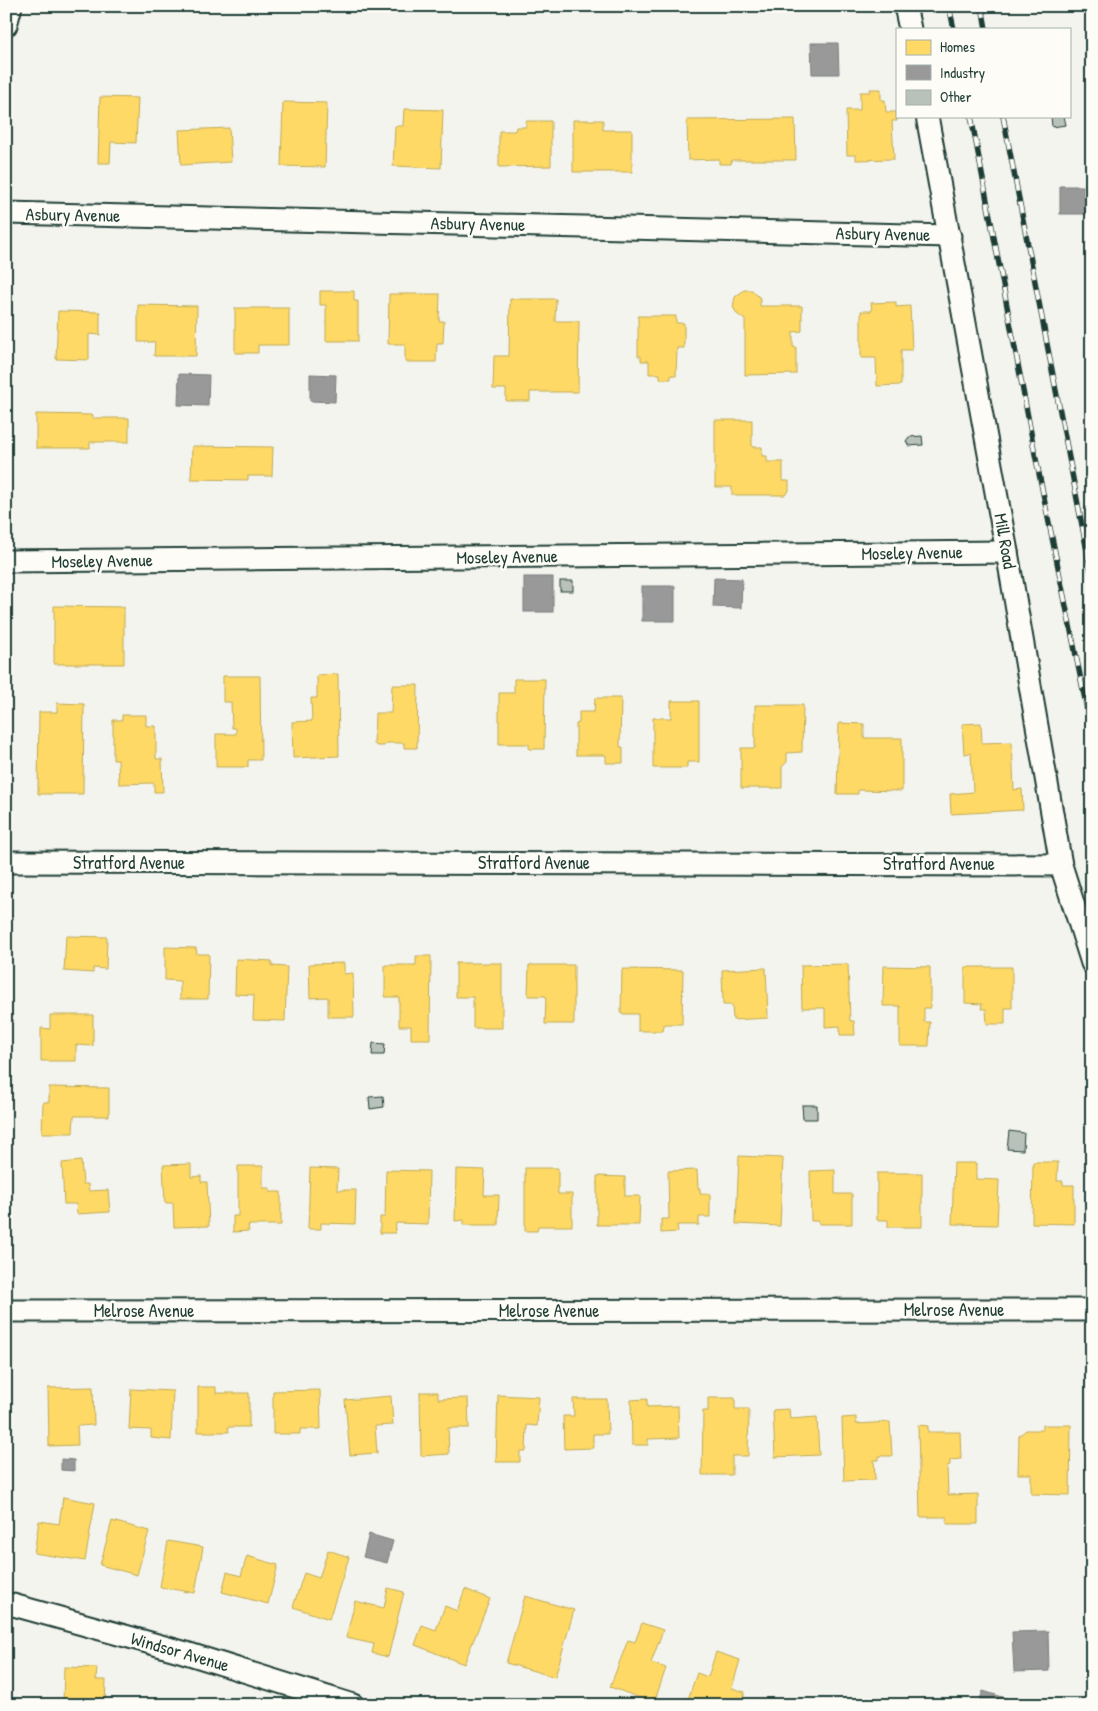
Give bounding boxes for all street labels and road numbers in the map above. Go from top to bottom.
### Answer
street label: Asbury Avenue [25,201,121,228]
street label: Asbury Avenue [430,210,526,237]
street label: Asbury Avenue [835,220,931,247]
street label: Mill Road [988,511,1023,571]
street label: Moseley Avenue [861,539,963,566]
street label: Moseley Avenue [456,543,558,570]
street label: Moseley Avenue [51,547,153,574]
street label: Stratford Avenue [73,850,185,875]
street label: Stratford Avenue [478,850,590,875]
street label: Stratford Avenue [883,851,995,876]
street label: Melrose Avenue [904,1297,1004,1322]
street label: Melrose Avenue [94,1298,194,1323]
street label: Melrose Avenue [499,1298,599,1323]
street label: Windsor Avenue [128,1626,232,1677]

